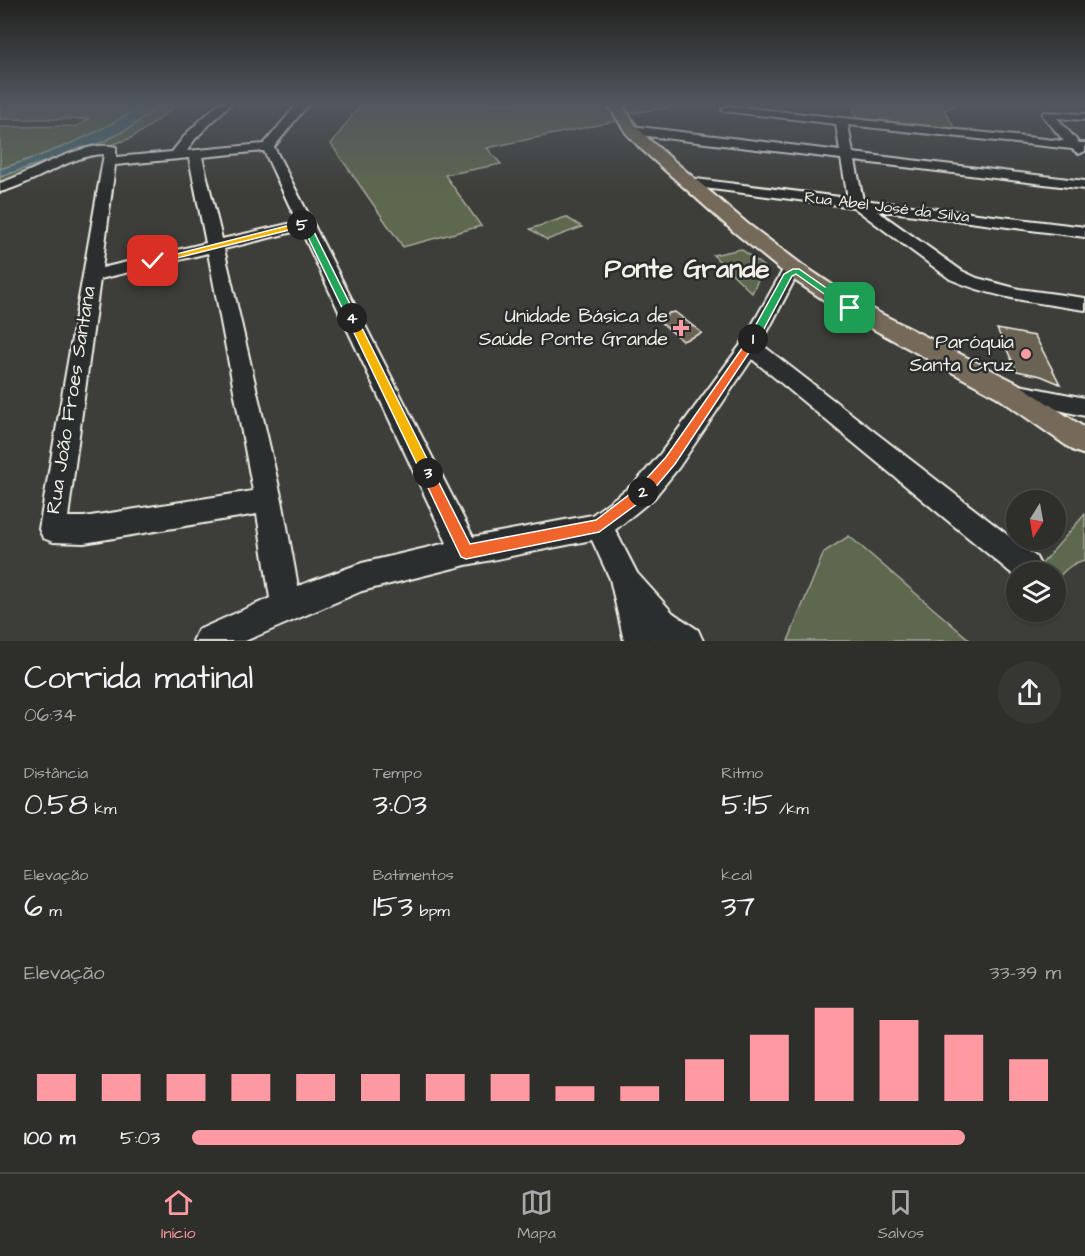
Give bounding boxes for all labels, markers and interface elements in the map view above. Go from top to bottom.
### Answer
street label: Rua Abel José da Silva [803,186,971,228]
pin: 5 [287,210,317,240]
text: 5 [296,214,308,236]
pin [127,235,178,286]
icon: check [136,244,169,277]
district label: Ponte Grande [604,251,770,287]
pin [824,282,875,333]
street label: Rua João Froes Santana [39,284,103,516]
icon: arrive [833,291,866,324]
place label: Unidade Básica de Saúde Ponte Grande [479,302,668,353]
pin: 4 [337,303,367,333]
text: 4 [347,307,357,329]
marker: Unidade Básica de Saúde Ponte Grande [672,319,690,337]
pin: 1 [738,324,768,354]
text: 1 [752,328,754,350]
place label: Paróquia Santa Cruz [909,328,1014,379]
marker: Paróquia Santa Cruz [1019,347,1033,361]
pin: 3 [413,458,443,488]
text: 3 [424,462,432,484]
pin: 2 [628,477,658,507]
text: 2 [638,481,648,503]
north arrow [1006,490,1066,550]
map controls [1006,490,1066,622]
button: layers [1006,562,1066,622]
text: Corrida matinal [24,655,254,701]
button: share [998,661,1061,724]
text: 06:34 [24,701,76,729]
text: Distância [24,762,88,784]
text: Tempo [373,762,422,784]
text: Ritmo [721,762,763,784]
text: 0.58 [24,784,88,826]
text: 3:03 [373,784,427,826]
text: 5:15 [721,784,773,826]
text: km [88,798,117,820]
text: /km [773,798,809,820]
text: Elevação [24,864,88,886]
text: Batimentos [373,864,454,886]
text: kcal [721,864,752,886]
text: 6 [24,886,43,928]
text: 153 [373,886,413,928]
text: 37 [721,886,755,928]
text: m [43,900,62,922]
text: bpm [413,900,450,922]
text: Elevação [24,959,104,987]
text: 33–39 m [989,959,1061,987]
text: 100 m [24,1124,75,1152]
text: 5:03 [120,1124,160,1152]
tab: Início [161,1186,195,1244]
tab: Mapa [517,1186,556,1244]
tab: Salvos [878,1186,924,1244]

